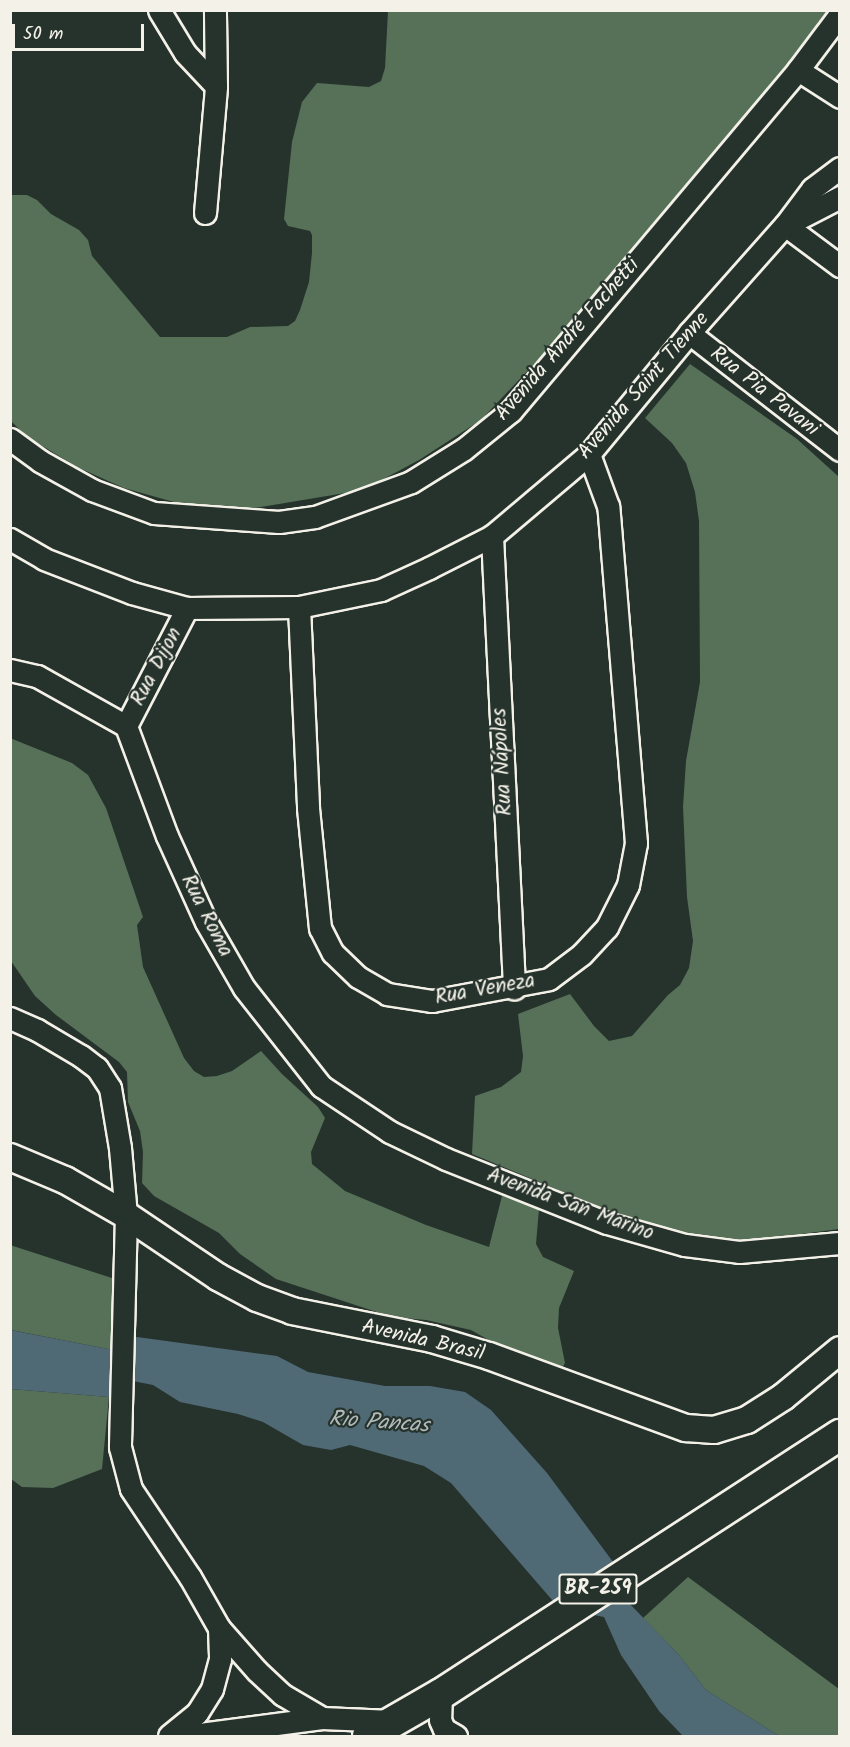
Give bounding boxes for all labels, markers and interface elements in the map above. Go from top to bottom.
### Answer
scale bar [15,12,147,50]
text: 50 m [23,20,63,49]
street label: Avenida André Fachetti [491,254,645,426]
street label: Avenida Saint Tienne [573,307,715,465]
street label: Rua Pia Pavani [704,342,824,442]
street label: Rua Dijon [126,623,188,711]
street label: Rua Nápoles [488,707,518,817]
street label: Rua Roma [175,871,237,961]
street label: Rua Veneza [433,969,537,1011]
street label: Avenida San Marino [483,1163,657,1247]
street label: Avenida Brasil [359,1315,487,1367]
water label: Rio Pancas [328,1406,430,1440]
road number: BR-259 [558,1572,638,1606]

